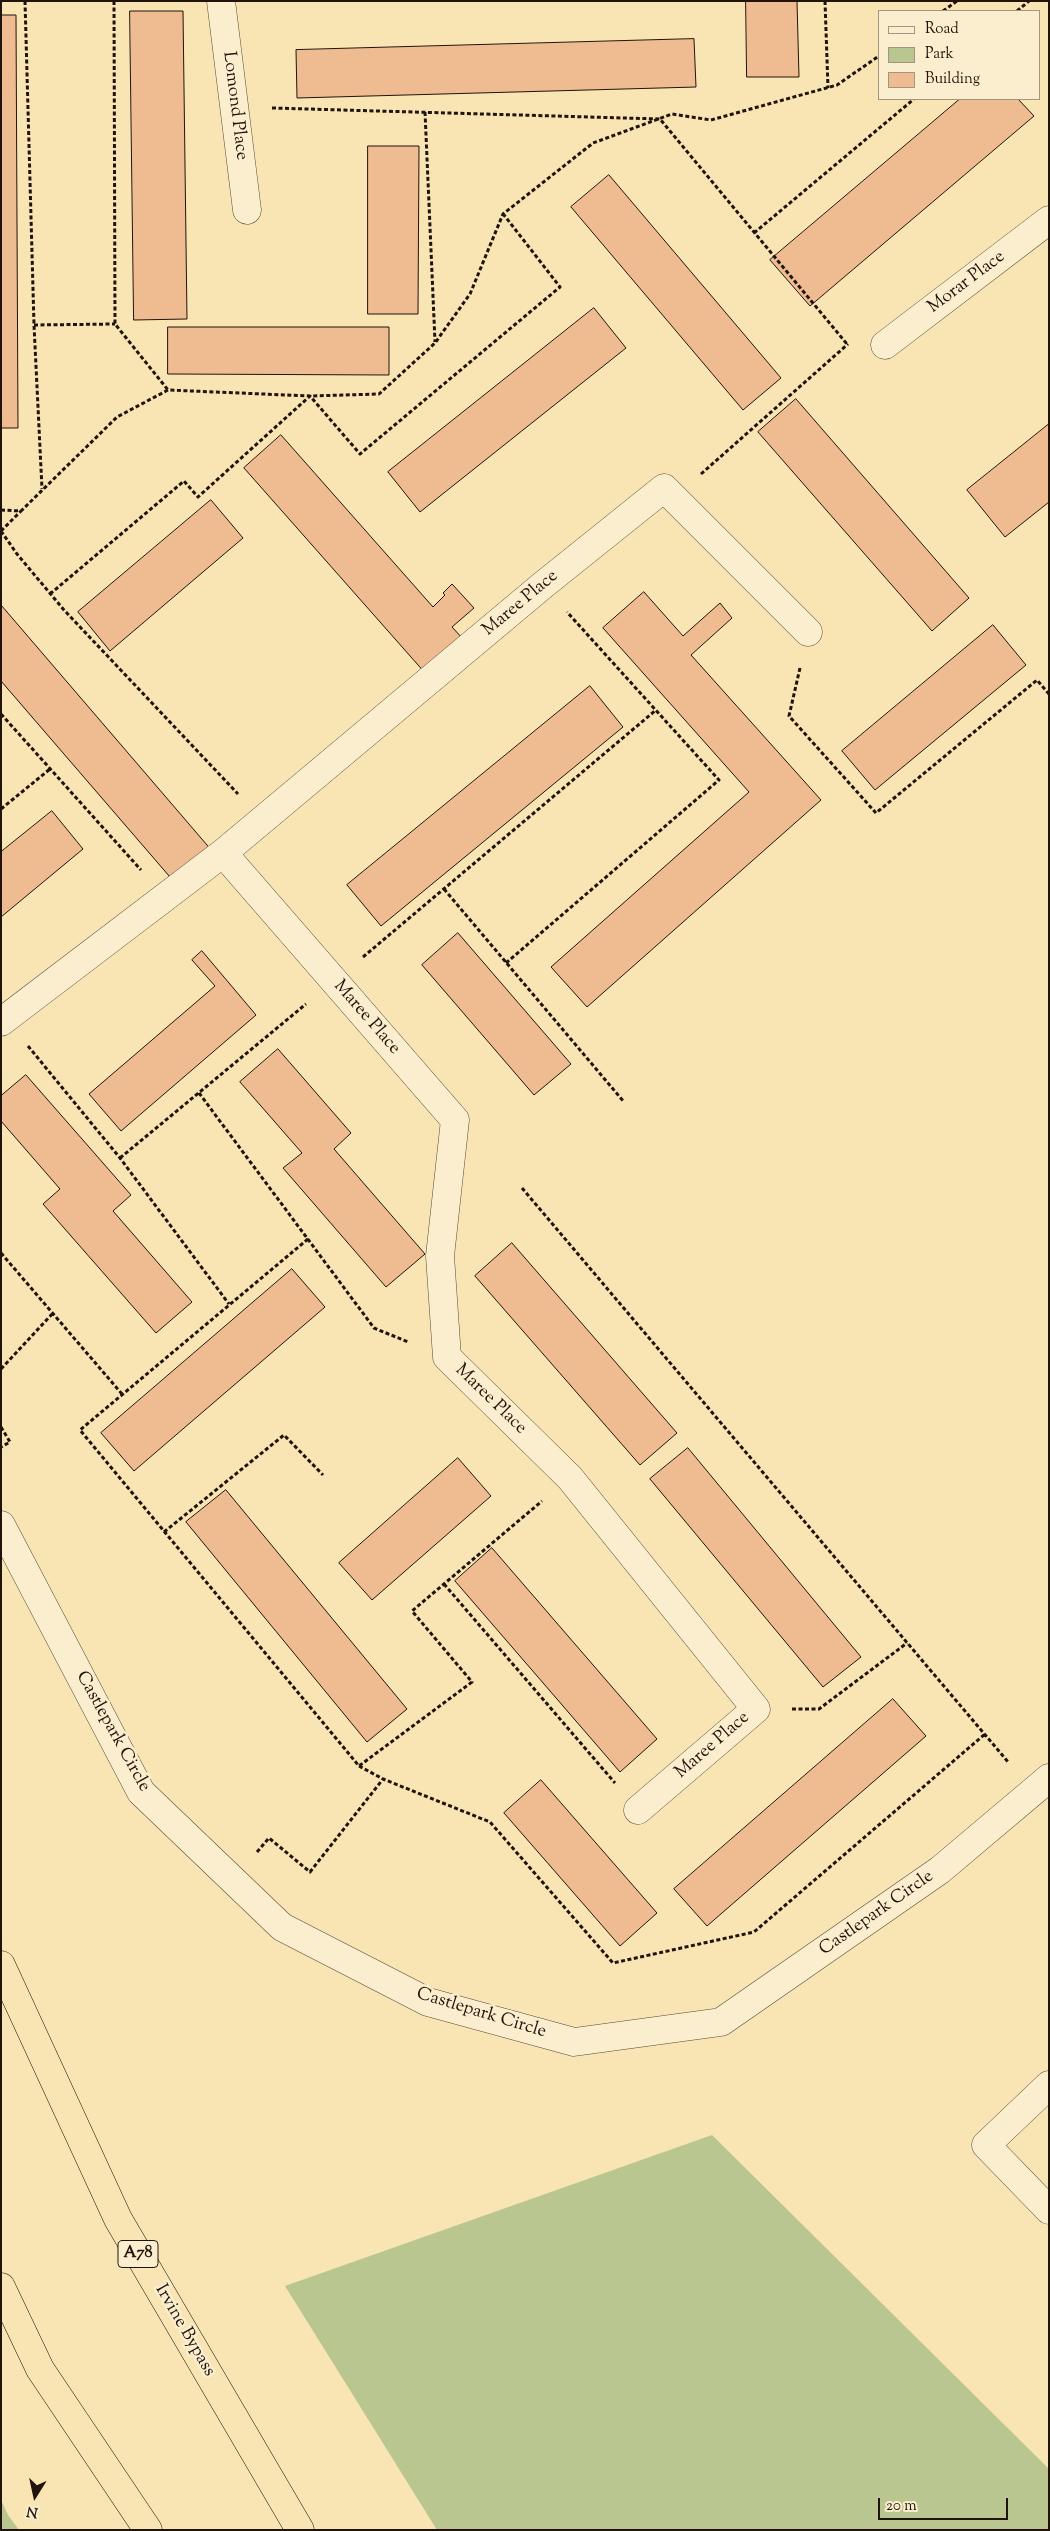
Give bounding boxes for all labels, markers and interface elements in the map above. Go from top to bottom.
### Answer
legend [878,10,1040,100]
text: Road [925,19,959,40]
text: Park [925,44,954,65]
street label: Lomond Place [217,50,251,162]
text: Building [925,69,980,90]
street label: Morar Place [924,247,1010,319]
street label: Maree Place [479,566,563,642]
street label: Maree Place [328,976,404,1060]
street label: Maree Place [450,1360,530,1440]
street label: Castlepark Circle [70,1668,154,1796]
street label: Maree Place [671,1708,755,1784]
street label: Castlepark Circle [816,1867,938,1961]
street label: Castlepark Circle [414,1984,548,2044]
road number: A78 [118,2240,158,2268]
street label: Irvine Bypass [149,2281,219,2381]
north arrow [10,2471,60,2521]
scale bar [880,2488,1010,2520]
text: 20 m [886,2496,917,2517]
text: N [25,2500,40,2522]

